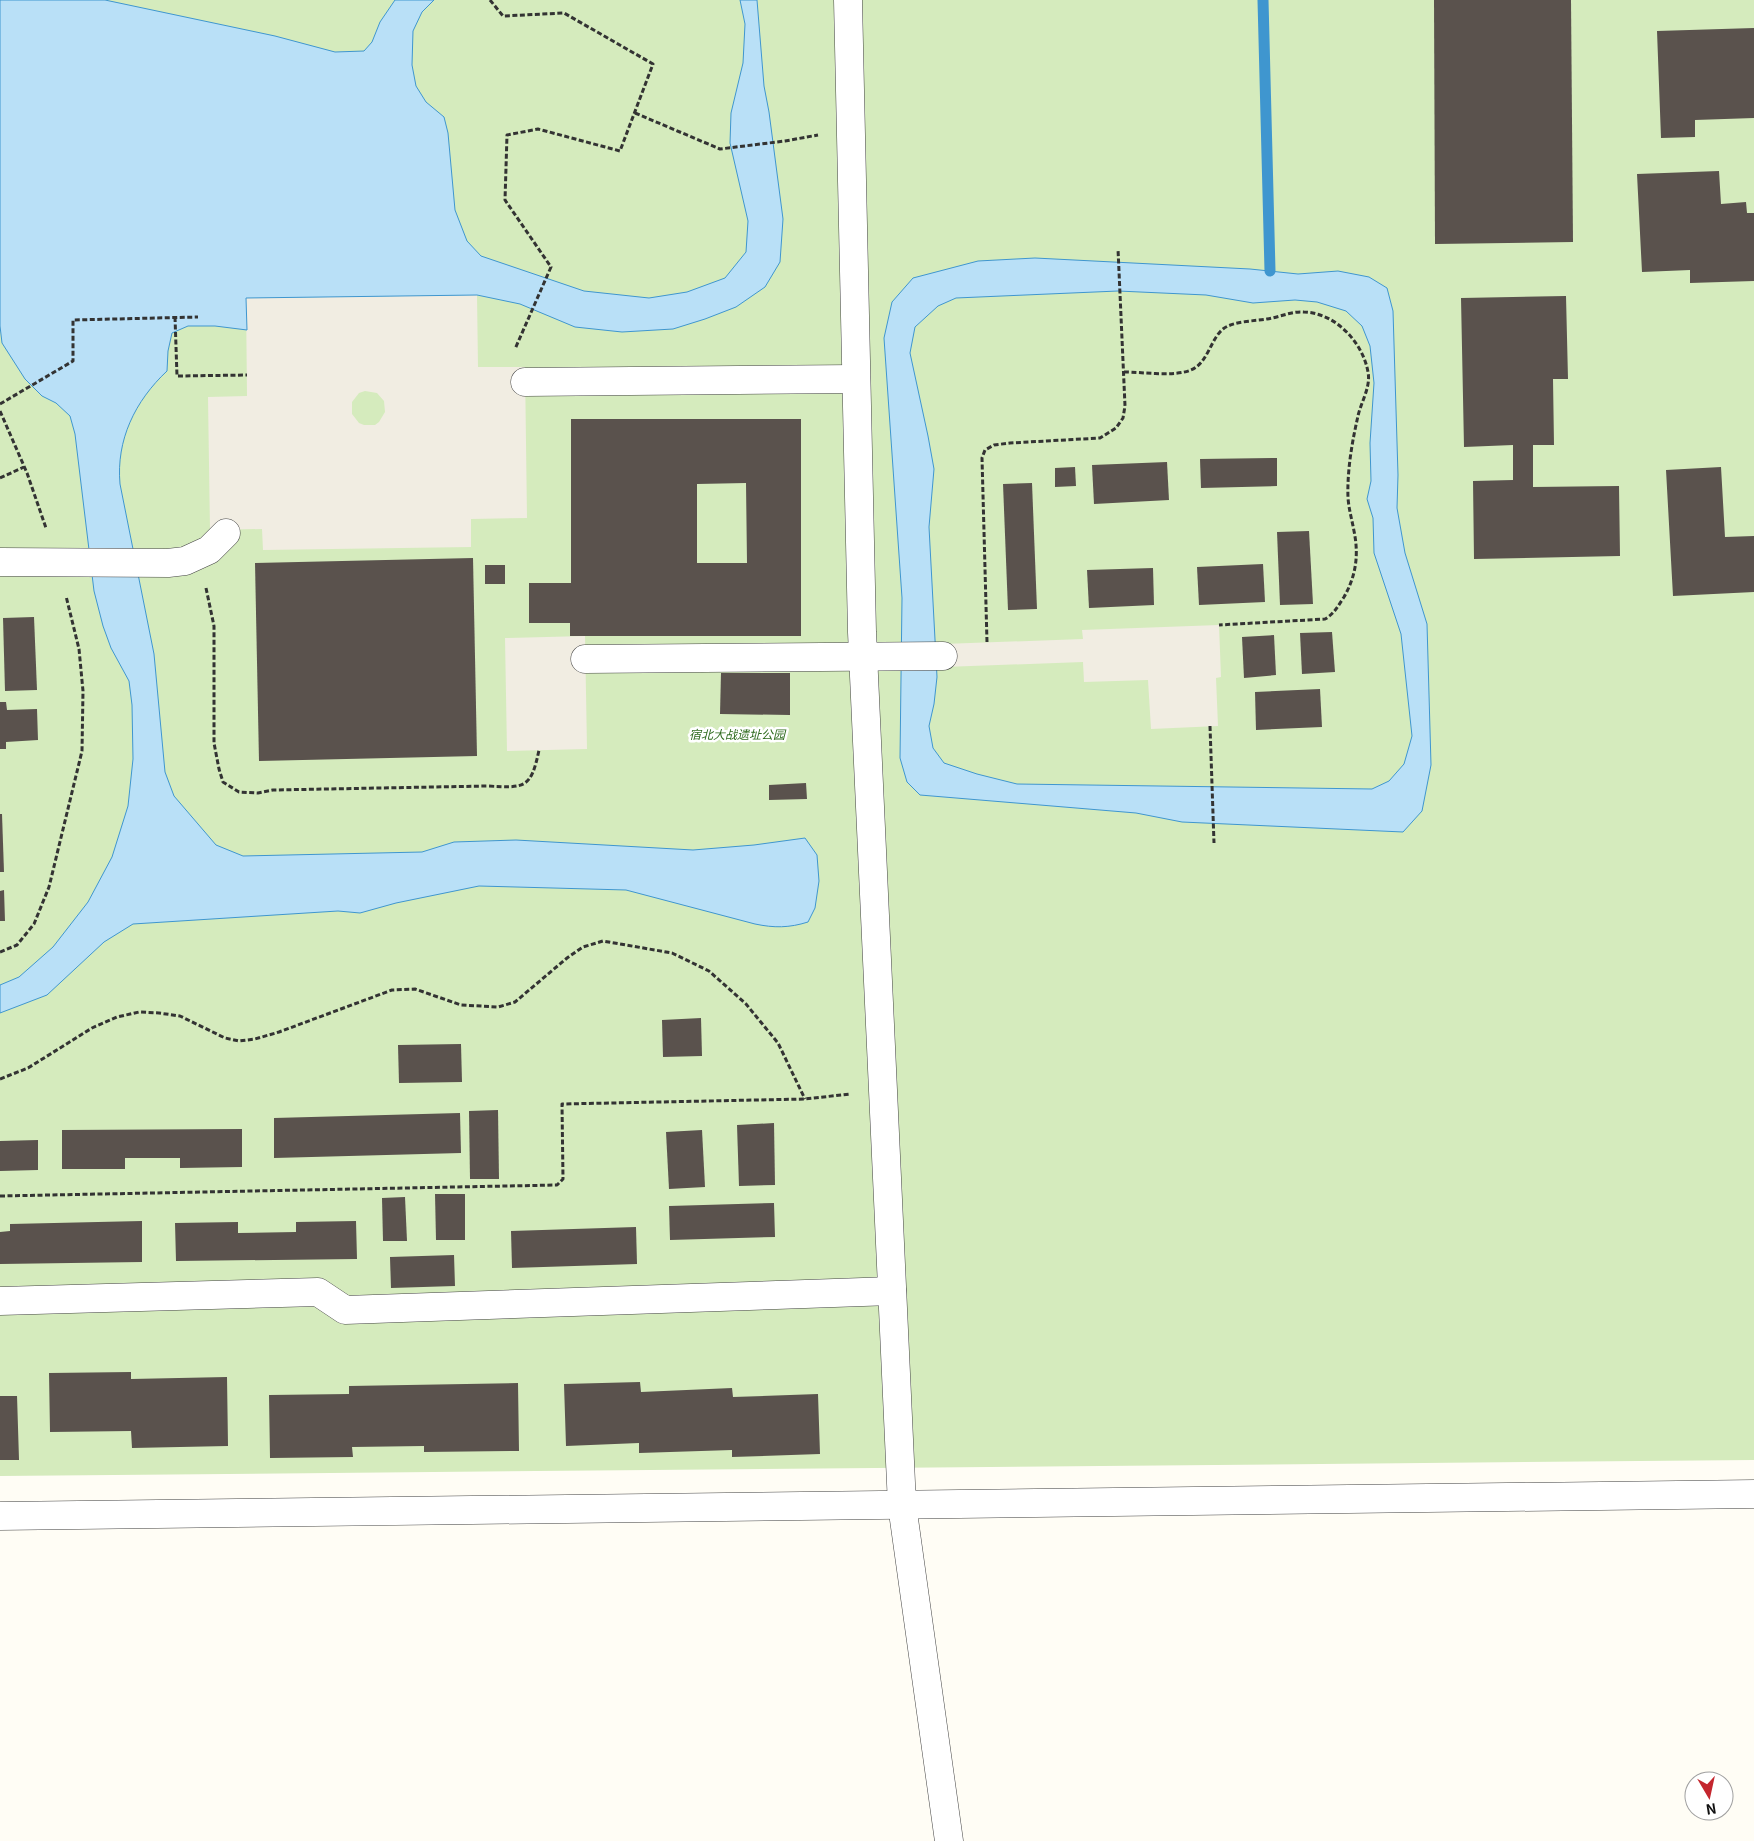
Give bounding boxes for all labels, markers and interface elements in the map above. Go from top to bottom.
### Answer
park label: 宿北大战遗址公园 [689,725,787,742]
north arrow [1684,1771,1734,1821]
text: N [1704,1799,1718,1821]

